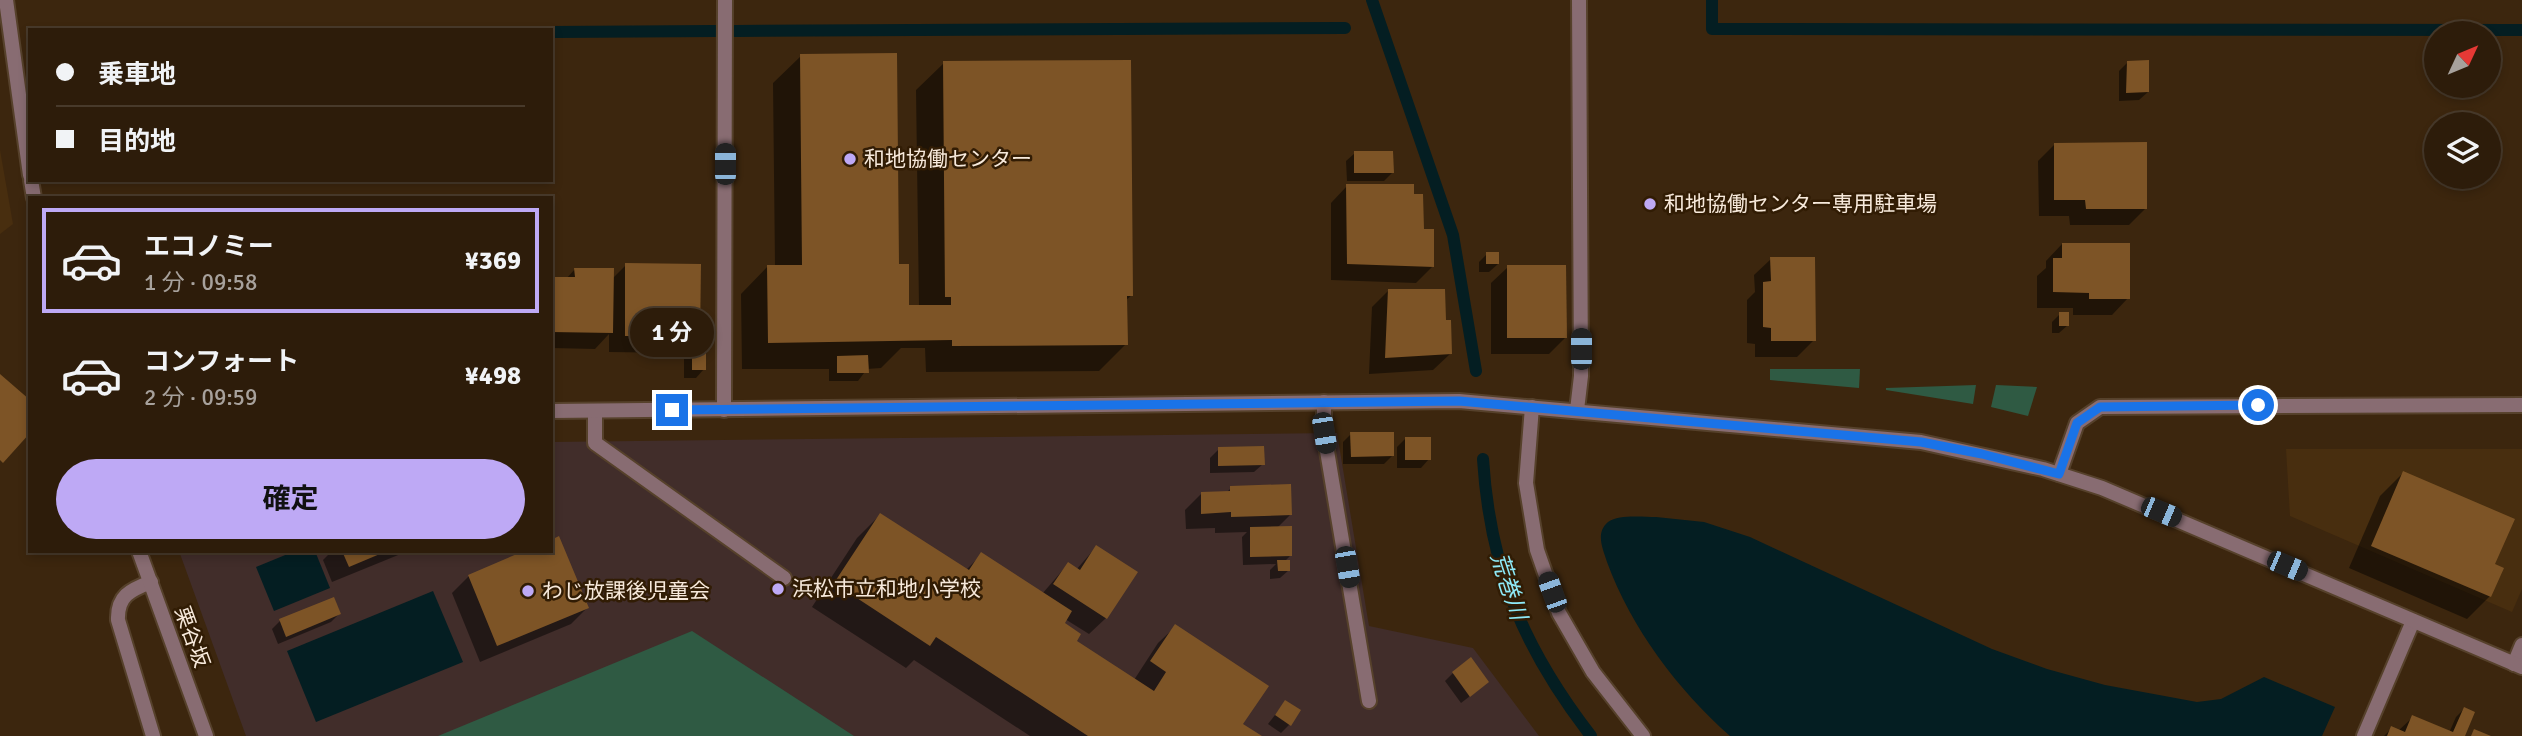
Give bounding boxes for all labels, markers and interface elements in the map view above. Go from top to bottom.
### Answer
north arrow [2424,21,2501,98]
map controls [2424,21,2501,189]
text: 乗車地 [98,59,176,91]
button: layers [2424,112,2501,189]
text: 目的地 [98,126,176,158]
car [715,143,736,185]
place label: 和地協働センター [864,146,1032,172]
marker: 和地協働センター [842,151,858,167]
place label: 和地協働センター専用駐車場 [1664,191,1937,217]
marker: 和地協働センター専用駐車場 [1642,196,1658,212]
icon: car [60,229,123,292]
text: エコノミー [144,231,274,263]
text: ¥369 [465,245,521,277]
text: 1 分 · 09:58 [144,268,257,297]
callout: 1 分 [630,308,714,358]
text: 1 分 [652,318,692,347]
car [1571,328,1592,370]
icon: car [60,344,123,407]
text: コンフォート [144,346,299,378]
text: ¥498 [465,360,521,392]
text: 2 分 · 09:59 [144,383,257,412]
route start [2242,389,2274,421]
route end [656,394,688,426]
car [1311,411,1338,455]
button: 確定 [56,459,525,539]
car [2138,494,2185,530]
car [1334,544,1361,590]
car [2264,548,2311,584]
water label: 荒巻川 [1484,549,1534,626]
car [1535,569,1570,615]
place label: 浜松市立和地小学校 [792,576,981,602]
place label: わじ放課後児童会 [542,578,710,604]
marker: 浜松市立和地小学校 [770,581,786,597]
marker: わじ放課後児童会 [520,583,536,599]
street label: 栗谷坂 [169,603,215,671]

